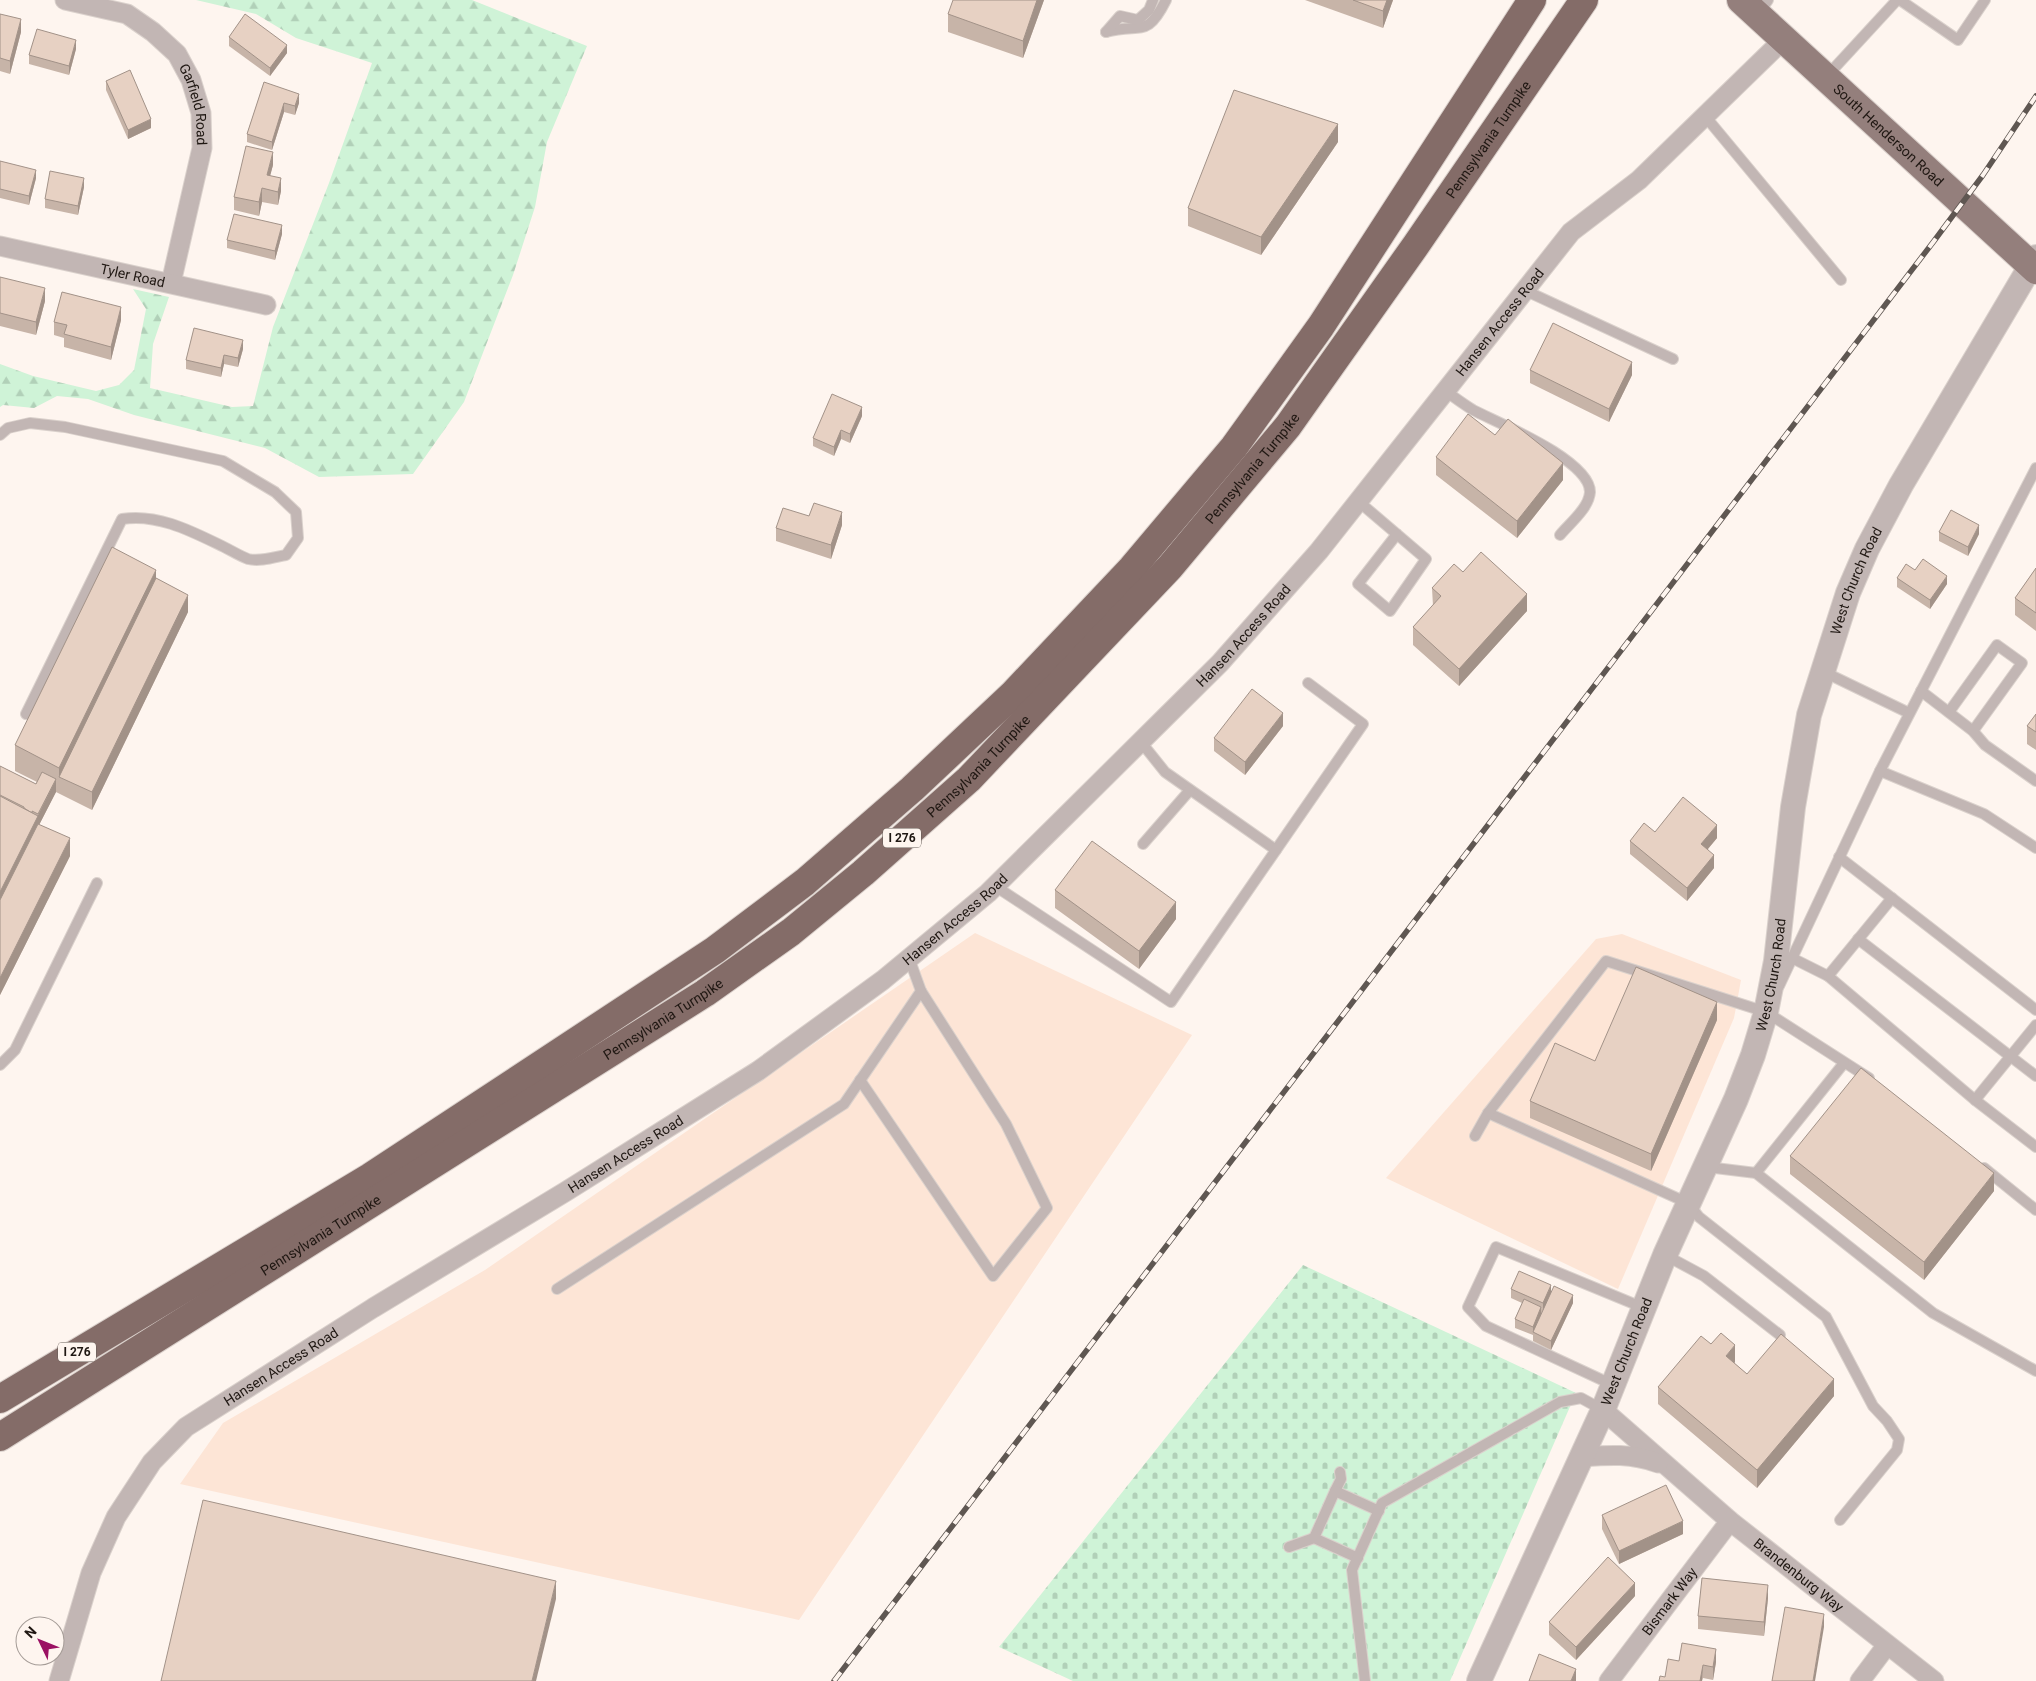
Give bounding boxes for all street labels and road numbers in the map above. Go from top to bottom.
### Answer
street label: Garfield Road [176,61,210,146]
street label: Pennsylvania Turnpike [1443,78,1534,201]
street label: South Henderson Road [1830,81,1947,189]
street label: Tyler Road [99,261,167,290]
street label: Hansen Access Road [1452,265,1547,379]
street label: Pennsylvania Turnpike [1202,410,1303,527]
street label: West Church Road [1827,524,1885,637]
street label: Hansen Access Road [1193,581,1294,690]
street label: Pennsylvania Turnpike [923,712,1033,821]
road number: I 276 [883,828,921,848]
street label: Hansen Access Road [899,870,1011,968]
street label: West Church Road [1753,917,1789,1033]
street label: Pennsylvania Turnpike [600,975,726,1063]
street label: Hansen Access Road [565,1112,686,1196]
street label: Pennsylvania Turnpike [258,1191,384,1279]
street label: West Church Road [1598,1295,1655,1408]
street label: Hansen Access Road [221,1324,341,1409]
road number: I 276 [58,1342,96,1361]
street label: Brandenburg Way [1751,1535,1847,1615]
street label: Bismark Way [1639,1564,1700,1638]

